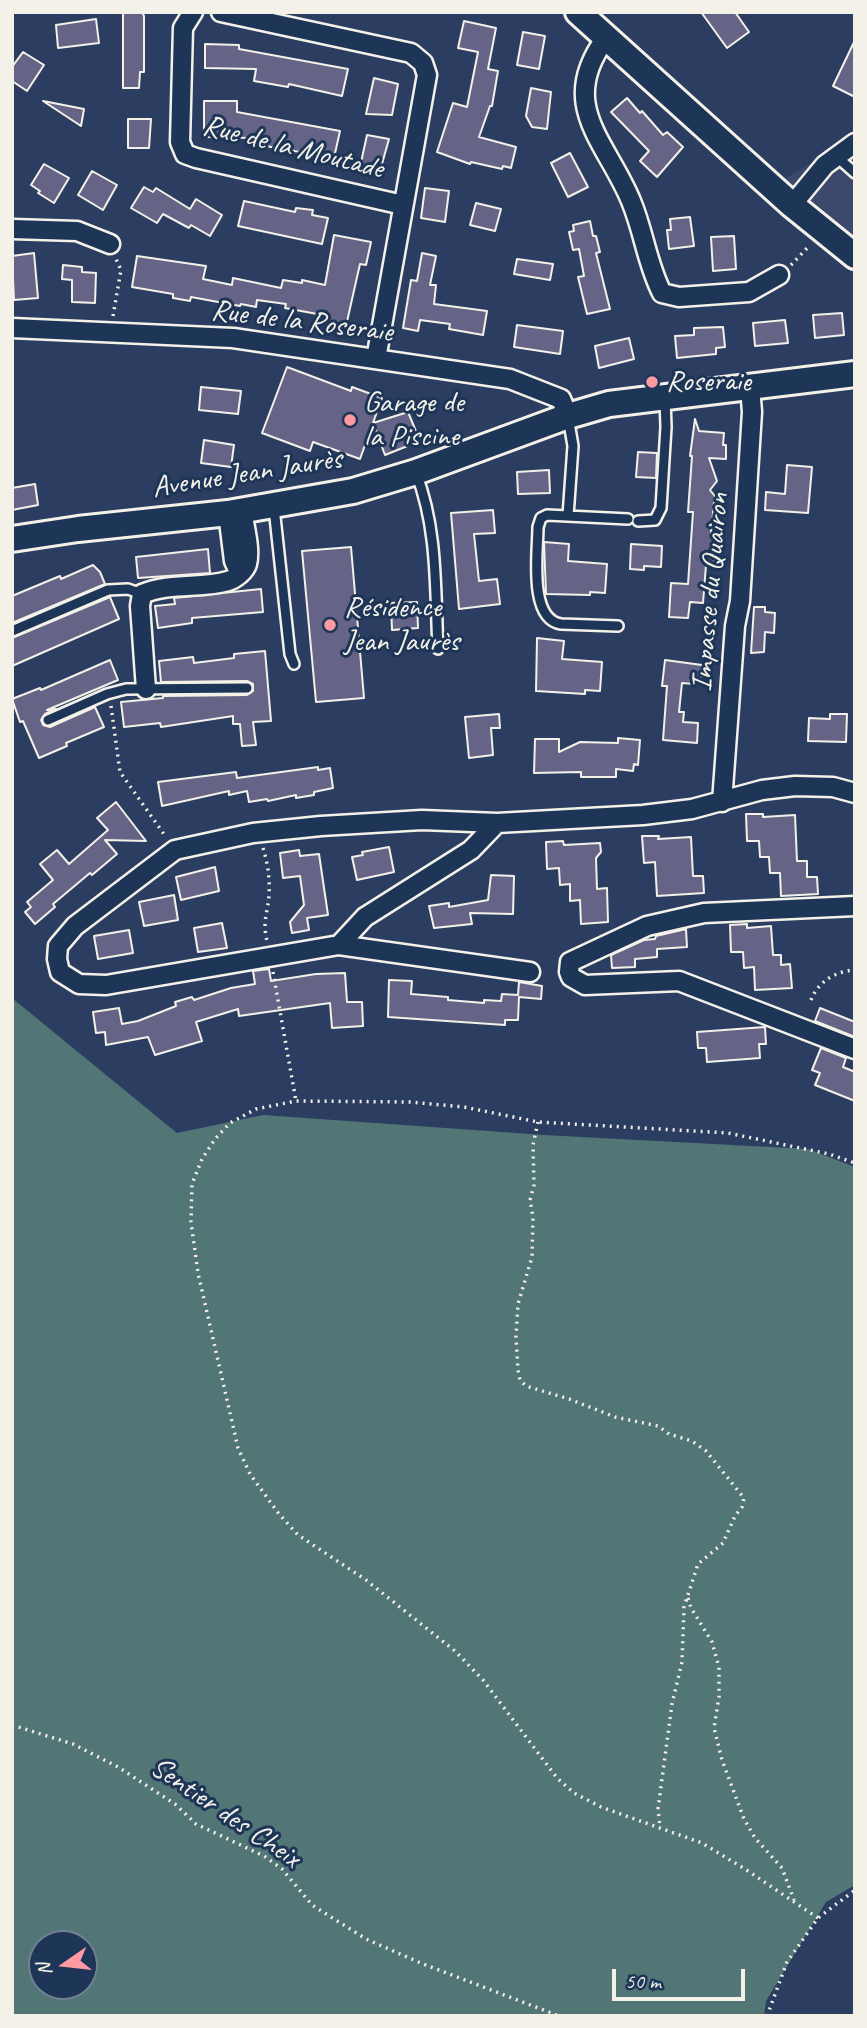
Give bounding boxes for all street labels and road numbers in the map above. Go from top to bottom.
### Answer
street label: Rue de la Moutade [199,108,387,188]
street label: Rue de la Roseraie [209,293,395,351]
street label: Avenue Jean Jaurès [150,441,344,507]
street label: Impasse du Quairon [684,491,738,693]
street label: Sentier des Cheix [143,1750,307,1876]

